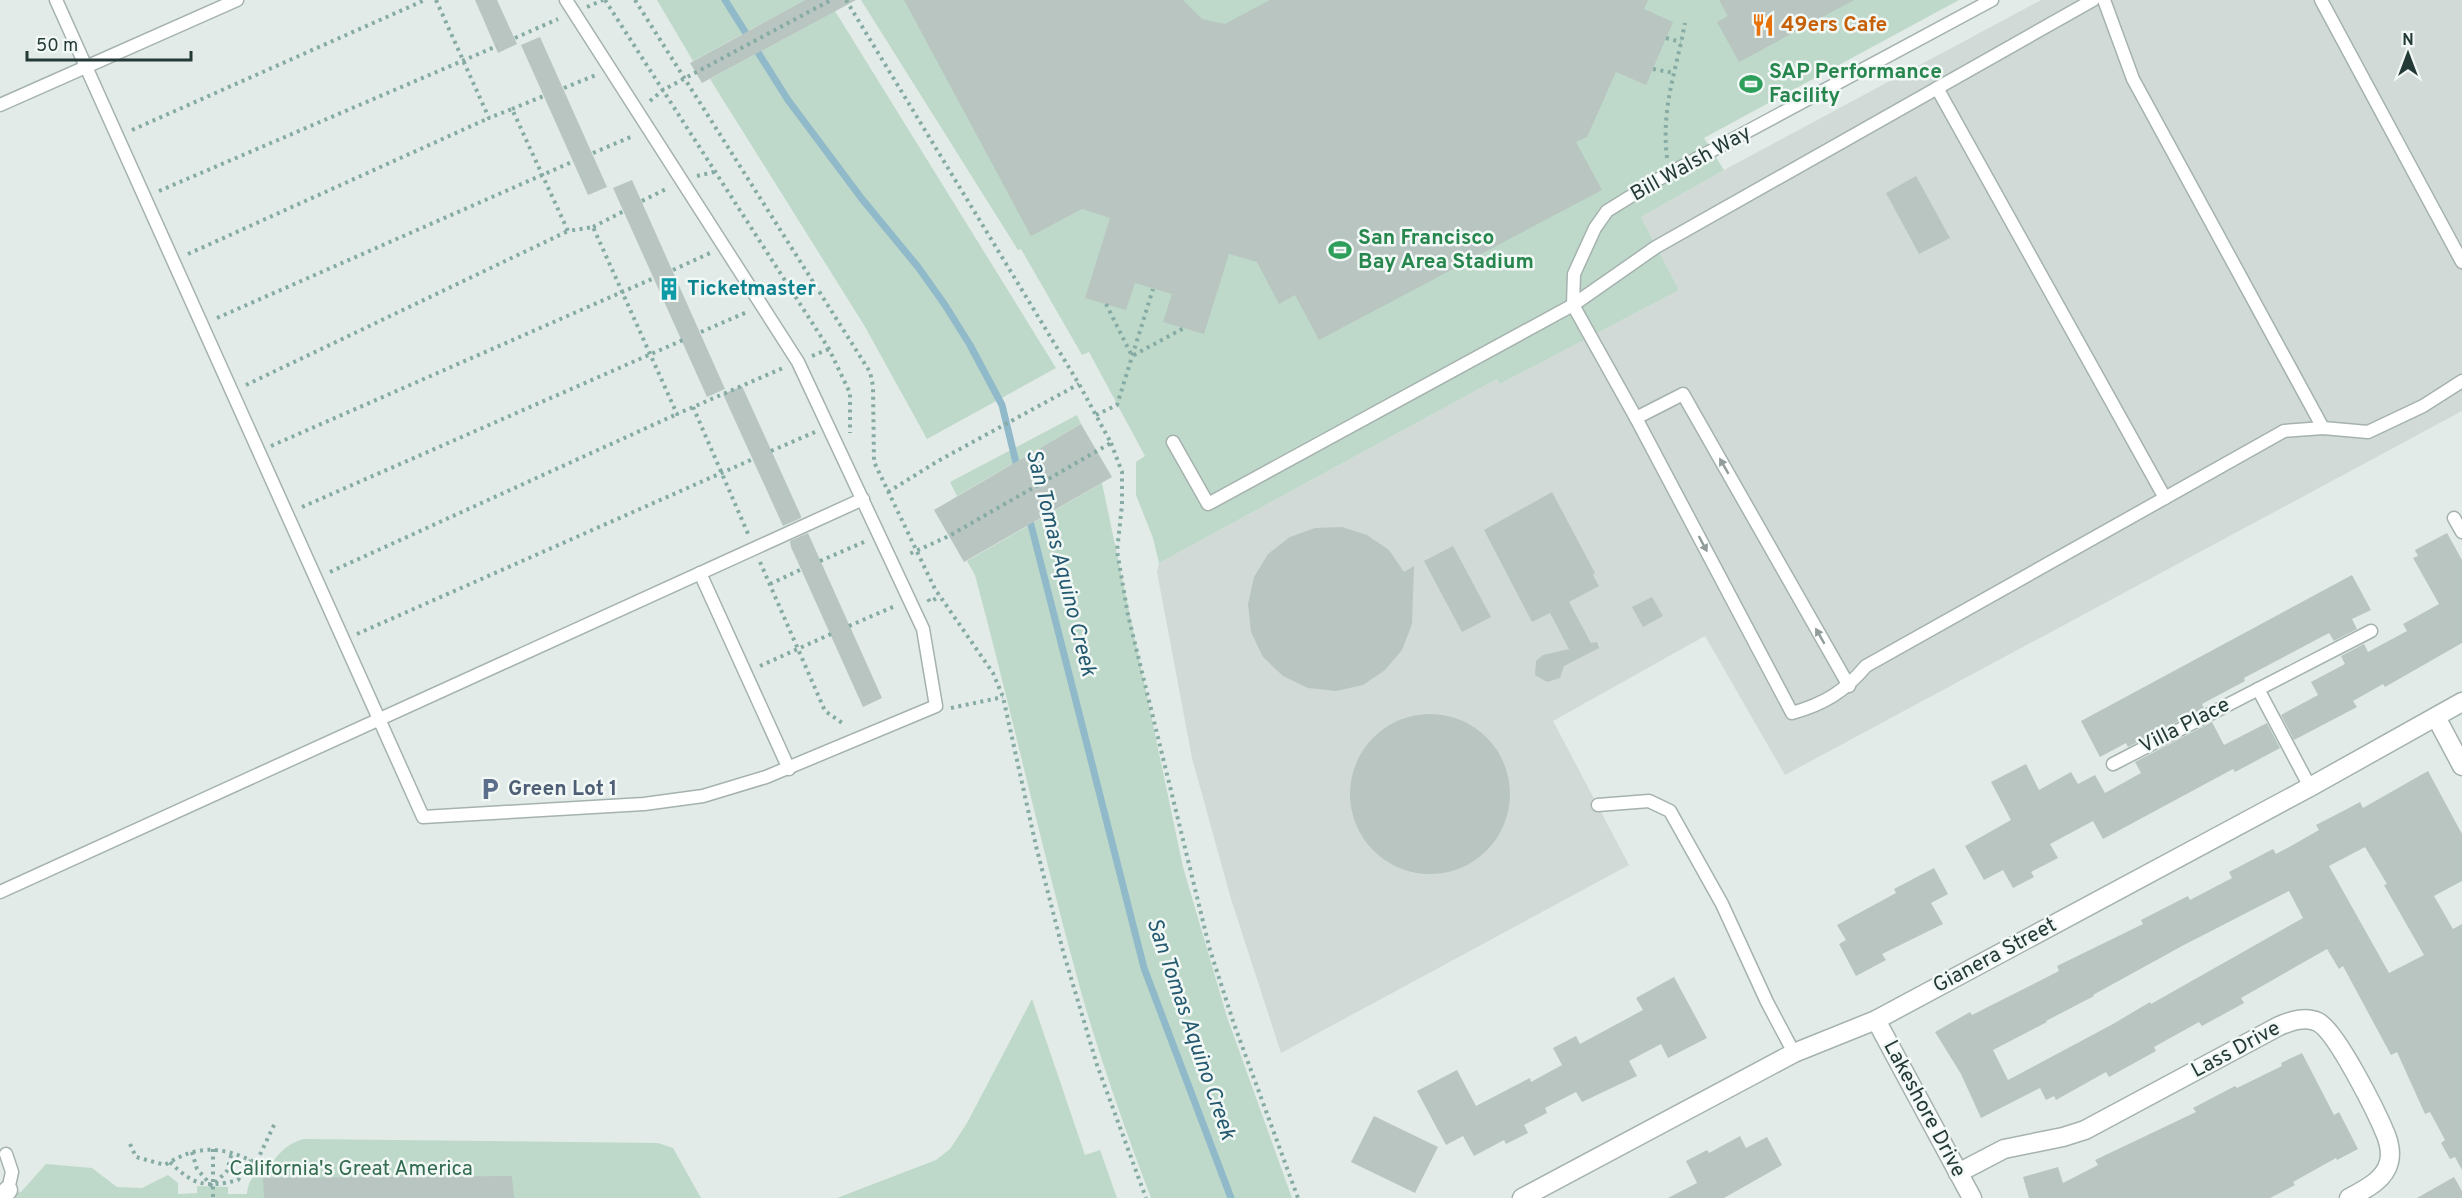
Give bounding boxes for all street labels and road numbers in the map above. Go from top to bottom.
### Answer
street label: Bill Walsh Way [1626,120,1756,208]
street label: Villa Place [2135,692,2235,760]
street label: Gianera Street [1928,912,2062,1000]
street label: Lass Drive [2187,1015,2285,1085]
street label: Lakeshore Drive [1876,1036,1972,1182]

